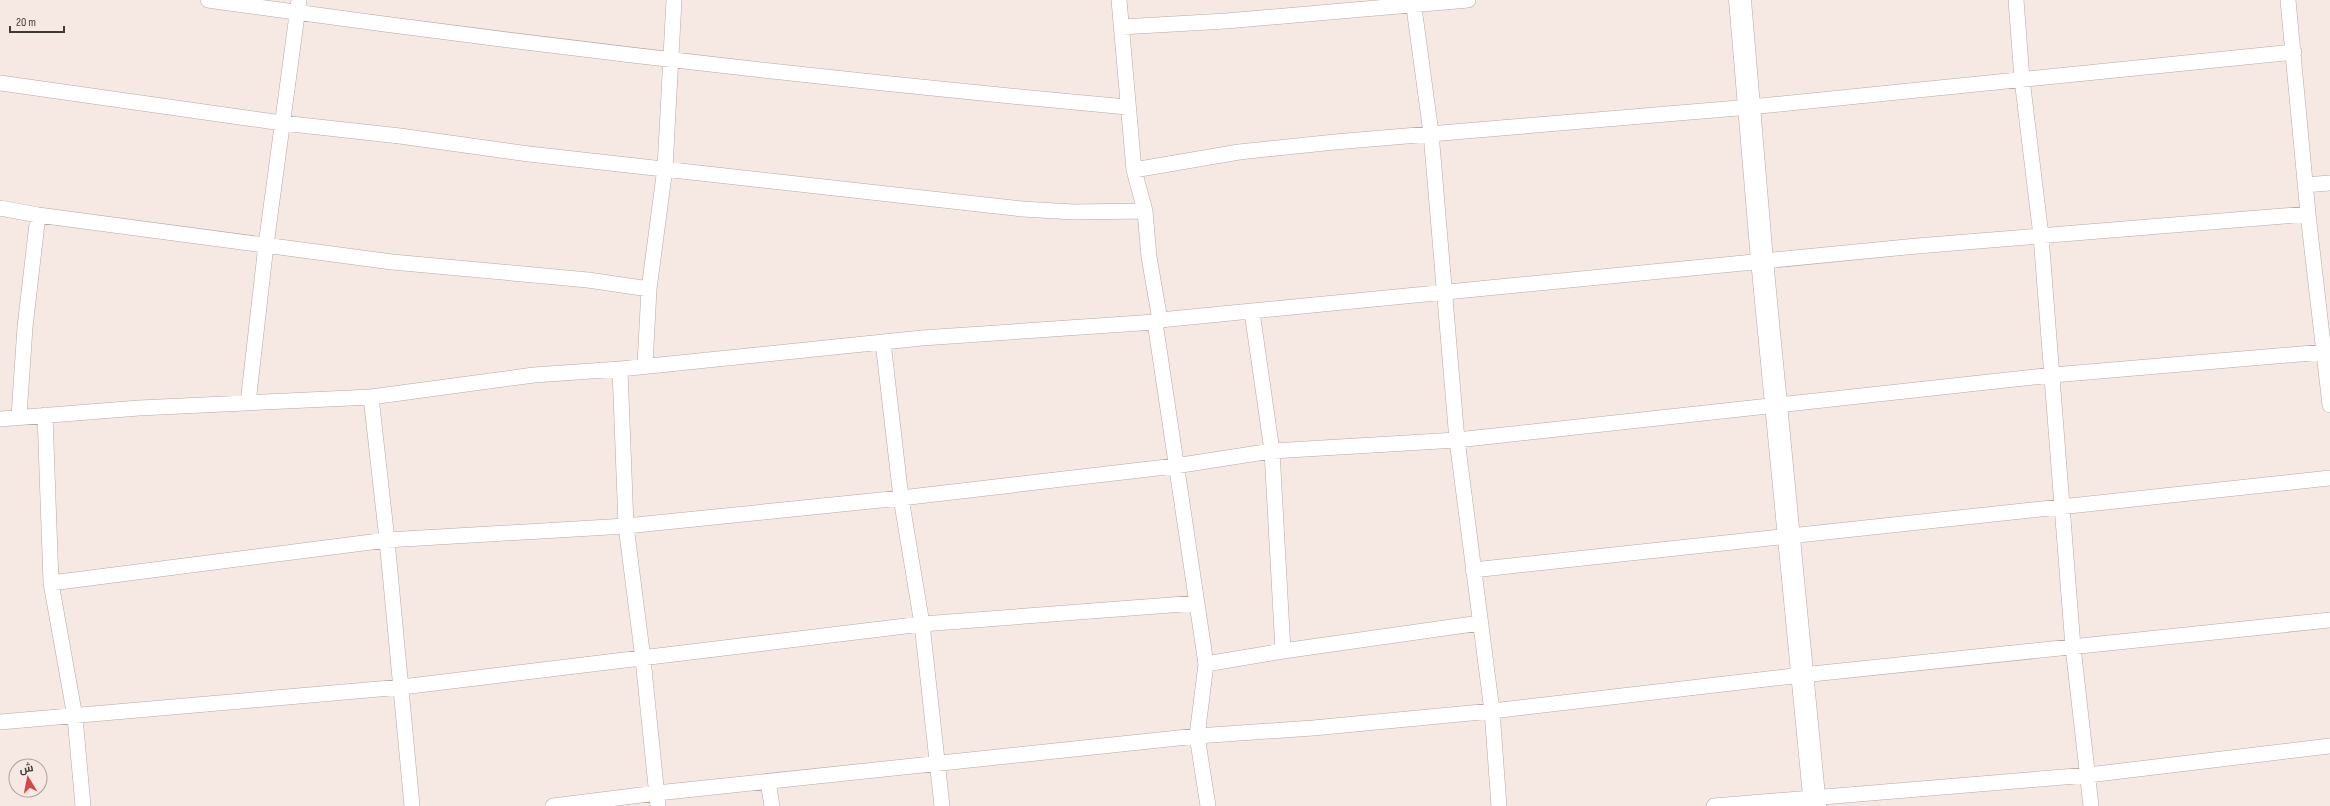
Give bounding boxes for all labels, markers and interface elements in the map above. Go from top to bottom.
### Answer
scale bar [10,8,64,34]
text: 20 m [16,15,36,30]
north arrow [8,758,48,798]
text: ش [18,761,34,776]

